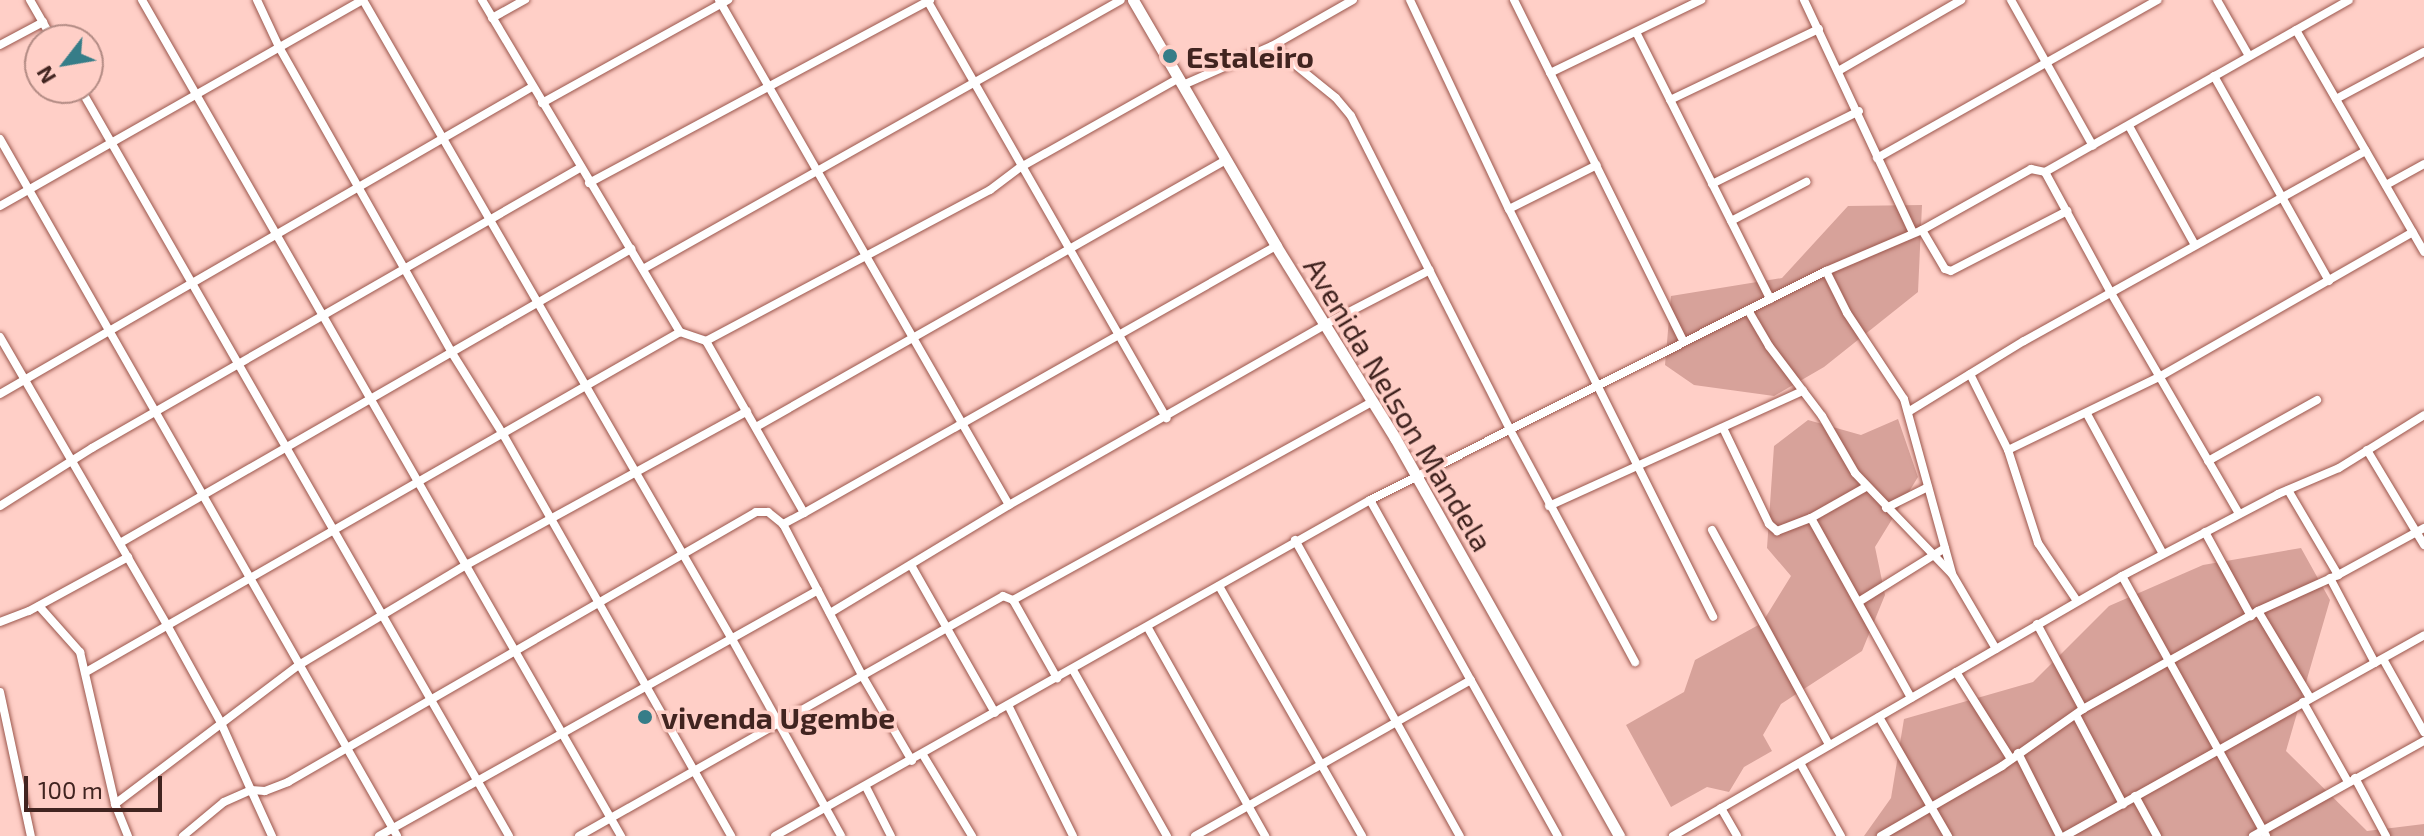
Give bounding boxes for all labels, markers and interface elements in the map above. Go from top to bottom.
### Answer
north arrow [24,24,104,104]
place label: Estaleiro [1186,38,1314,74]
marker: Estaleiro [1161,47,1179,65]
text: N [30,62,60,89]
street label: Avenida Nelson Mandela [1297,250,1501,558]
place label: vivenda Ugembe [661,699,895,735]
marker: vivenda Ugembe [636,708,654,726]
scale bar [28,760,166,810]
text: 100 m [38,775,103,804]

